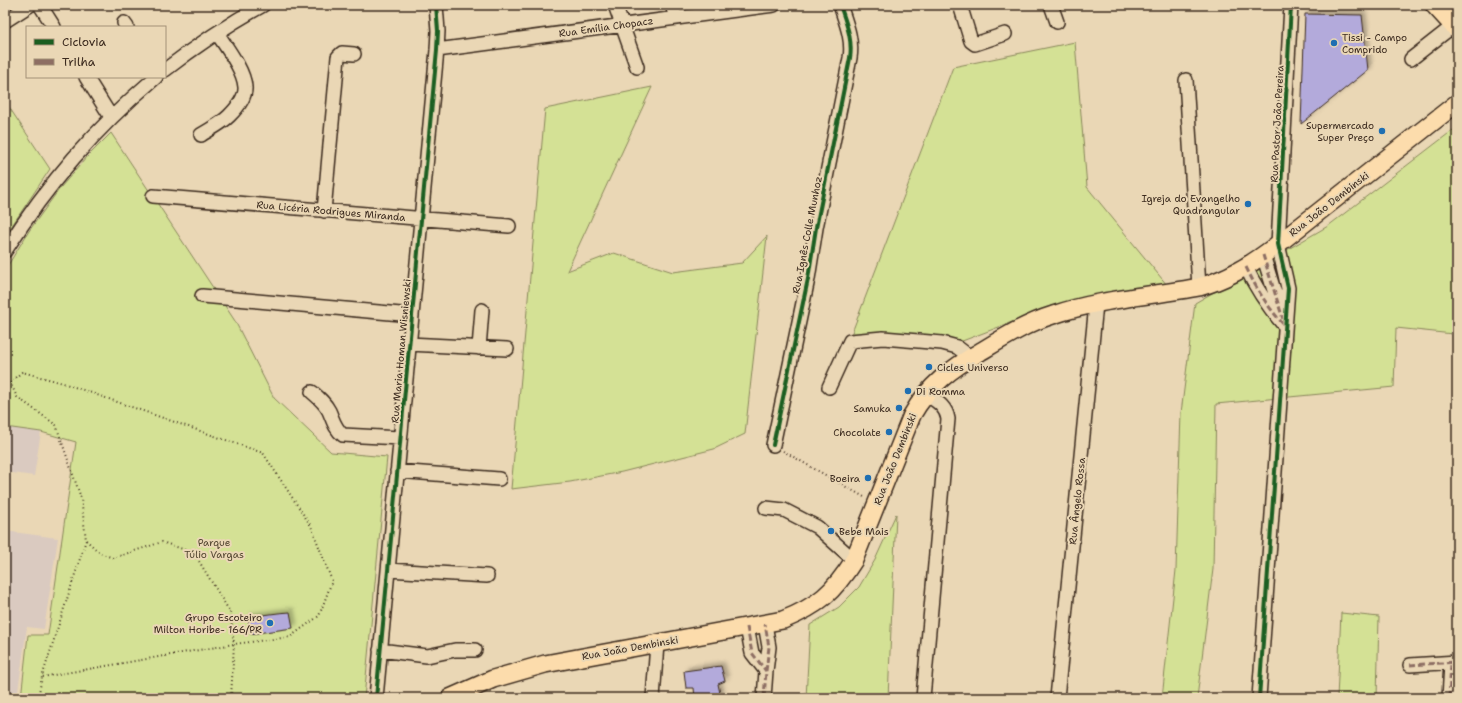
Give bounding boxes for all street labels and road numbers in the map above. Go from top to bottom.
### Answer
street label: Rua Emília Chopacz [558,14,654,40]
street label: Rua Pastor João Pereira [1267,64,1287,183]
street label: Rua João Dembinski [1286,169,1372,239]
street label: Rua Ignês Colle Munhoz [789,175,825,295]
street label: Rua Licéria Rodrigues Miranda [256,198,407,224]
street label: Rua Maria Homan Wisniewski [388,278,414,424]
street label: Rua João Dembinski [871,411,919,507]
street label: Rua Ângelo Rossa [1066,456,1088,545]
street label: Rua João Dembinski [581,633,679,663]

